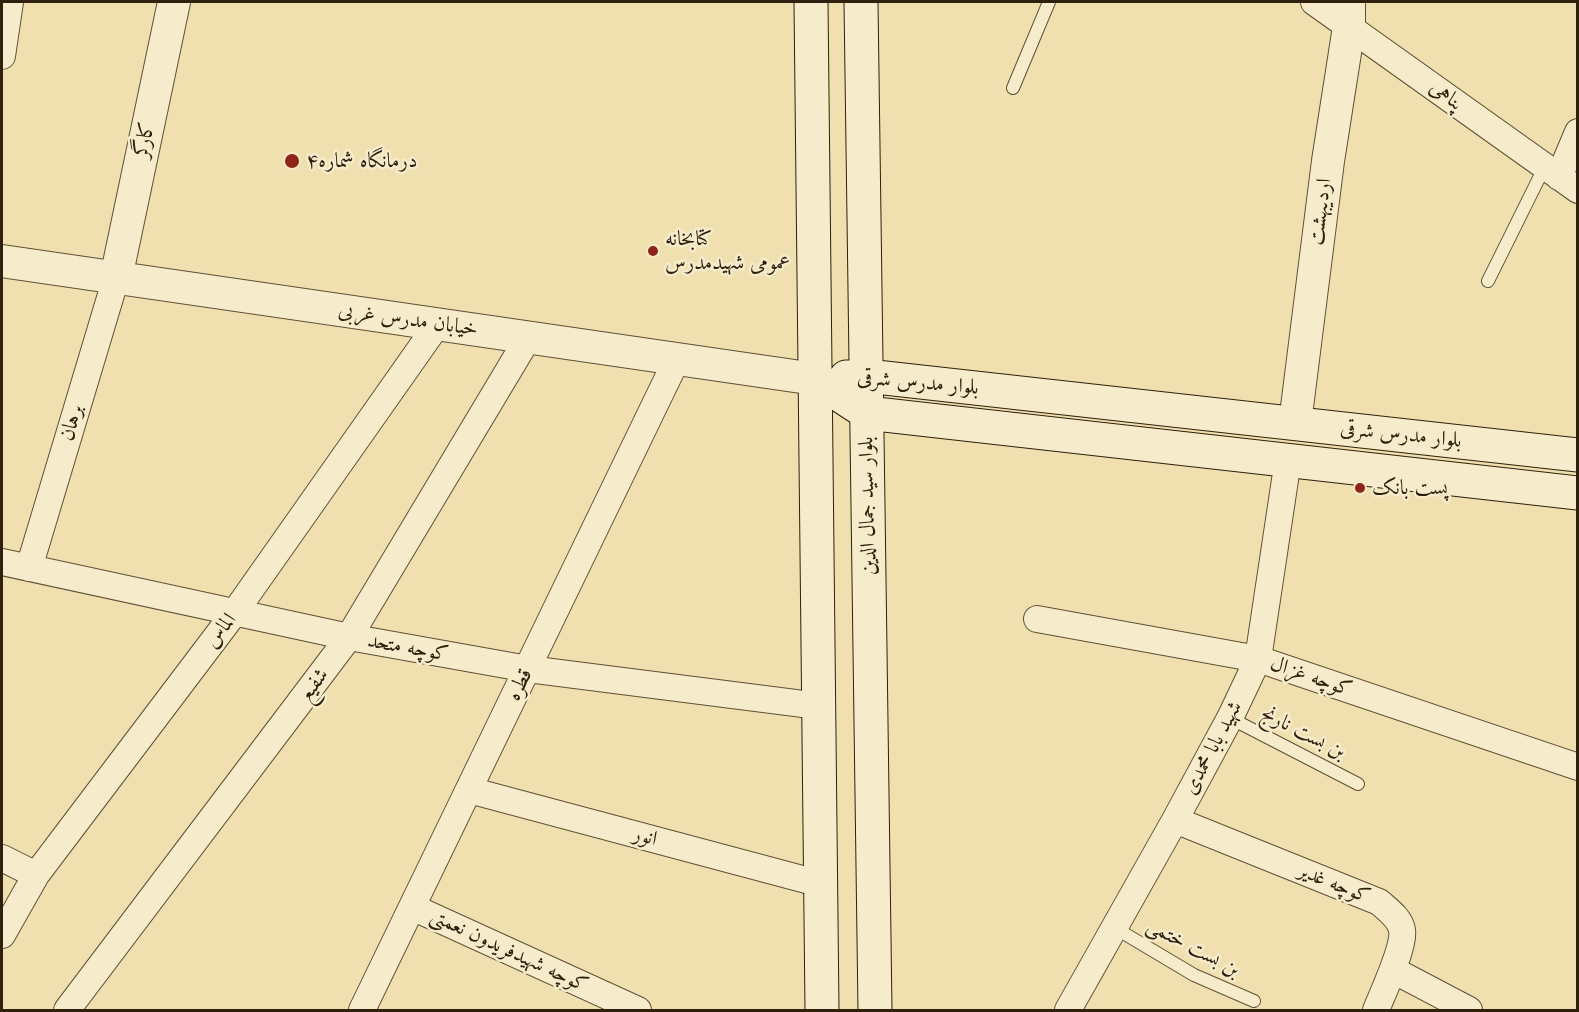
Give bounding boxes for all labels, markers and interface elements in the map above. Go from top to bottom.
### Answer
street label: پناهی [1424,75,1468,117]
street label: کارگر [129,120,161,160]
place label: درمانگاه شماره۴ [306,148,417,174]
marker: درمانگاه شماره۴ [283,152,301,170]
street label: اردیبهشت [1304,177,1338,247]
place label: کتابخانه عمومی شهیدمدرس [665,226,790,276]
marker: کتابخانه عمومی شهیدمدرس [646,244,660,258]
street label: خیابان مدرس غربی [337,298,479,342]
street label: بلوار مدرس شرقی [856,365,980,401]
street label: برهان [55,402,89,444]
street label: بلوار مدرس شرقی [1339,416,1463,454]
street label: بلوار سید جمال الدین [854,436,882,576]
place label: پست بانک [1372,475,1448,501]
marker: پست بانک [1353,481,1367,495]
street label: الماس [200,608,242,654]
street label: کوچه متحد [365,628,451,668]
street label: کوچه غزال [1267,651,1355,703]
street label: شفیع [293,663,335,707]
street label: قطره [502,665,538,705]
street label: شهید بابا محمدی [1178,697,1248,799]
street label: بن بست نارنج [1256,701,1350,765]
street label: انور [630,822,660,852]
street label: کوچه غدیر [1294,858,1374,910]
street label: کوچه شهیدفریدون نعمتی [426,903,592,999]
street label: بن بست ختمی [1142,913,1244,983]

